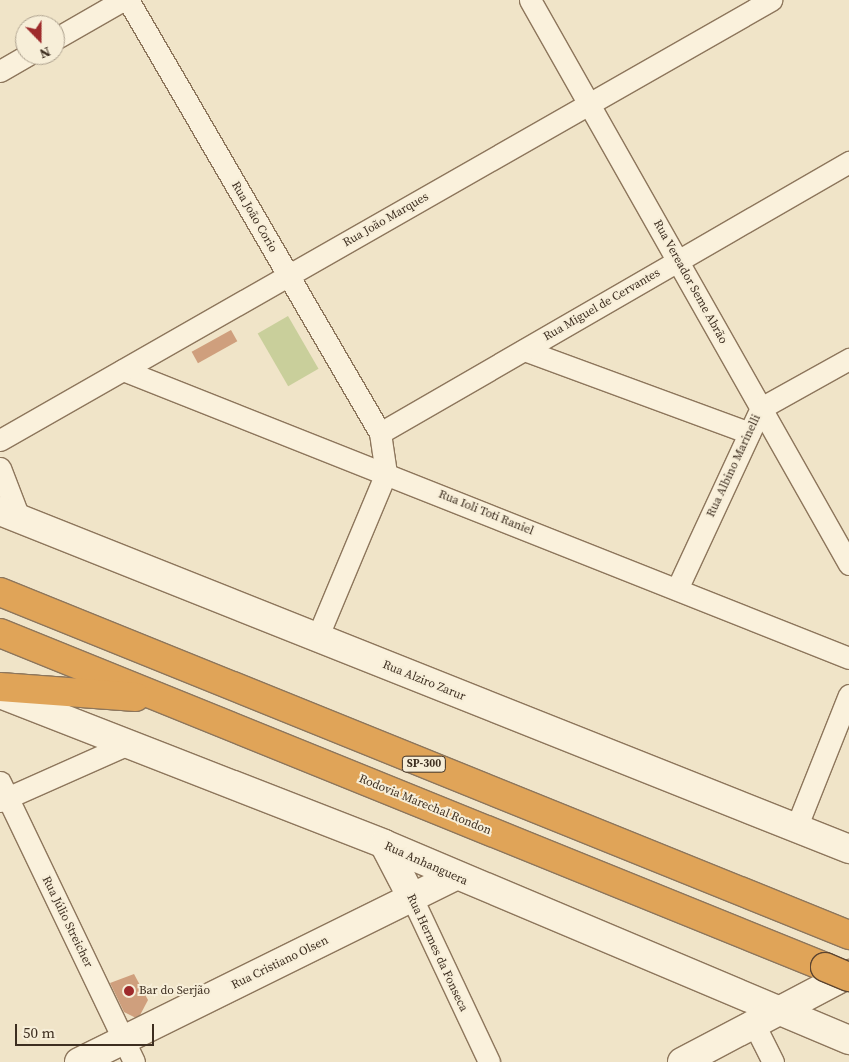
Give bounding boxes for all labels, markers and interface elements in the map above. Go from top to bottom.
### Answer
north arrow [15,15,65,65]
text: N [37,42,54,64]
street label: Rua João Corio [228,179,280,255]
street label: Rua João Marques [341,190,431,250]
street label: Rua Vereador Seme Abrão [650,217,730,347]
street label: Rua Miguel de Cervantes [541,266,663,344]
street label: Rua Albino Marinelli [704,412,764,520]
street label: Rua Ioli Toti Raniel [436,487,536,539]
street label: Rua Alziro Zarur [380,658,468,704]
road number: SP-300 [402,756,446,772]
street label: Rodovia Marechal Rondon [357,772,493,838]
street label: Rua Anhanguera [382,839,470,889]
street label: Rua Júlio Streicher [39,874,95,970]
street label: Rua Hermes da Fonseca [403,892,471,1014]
street label: Rua Cristiano Olsen [229,933,331,993]
place label: Bar do Serjão [139,984,210,998]
marker: Bar do Serjão [123,985,135,997]
scale bar [18,1014,156,1046]
text: 50 m [23,1022,55,1043]

